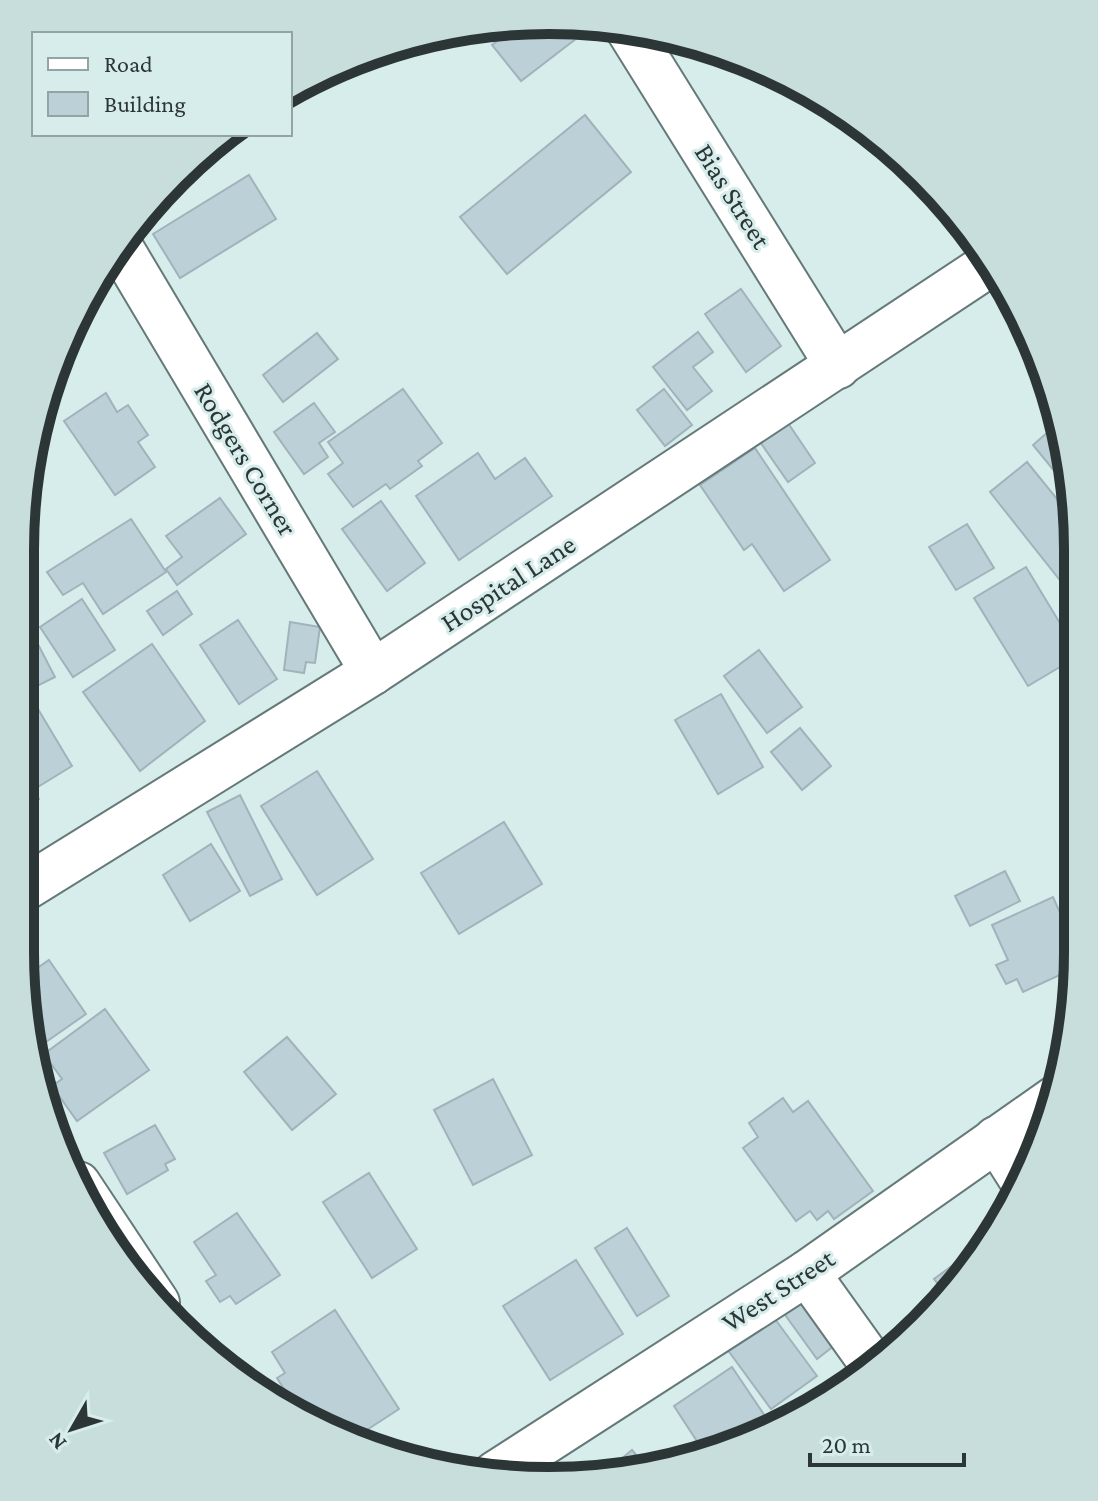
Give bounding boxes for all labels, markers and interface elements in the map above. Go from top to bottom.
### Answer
legend [32,32,292,136]
text: Road [104,50,153,77]
text: Building [104,90,186,117]
street label: Bias Street [689,138,778,255]
street label: Rodgers Corner [188,377,304,541]
street label: Hospital Lane [435,528,581,638]
street label: West Street [716,1242,841,1338]
north arrow [32,1389,112,1469]
scale bar [810,1417,964,1467]
text: N [42,1428,71,1455]
text: 20 m [822,1431,871,1458]

